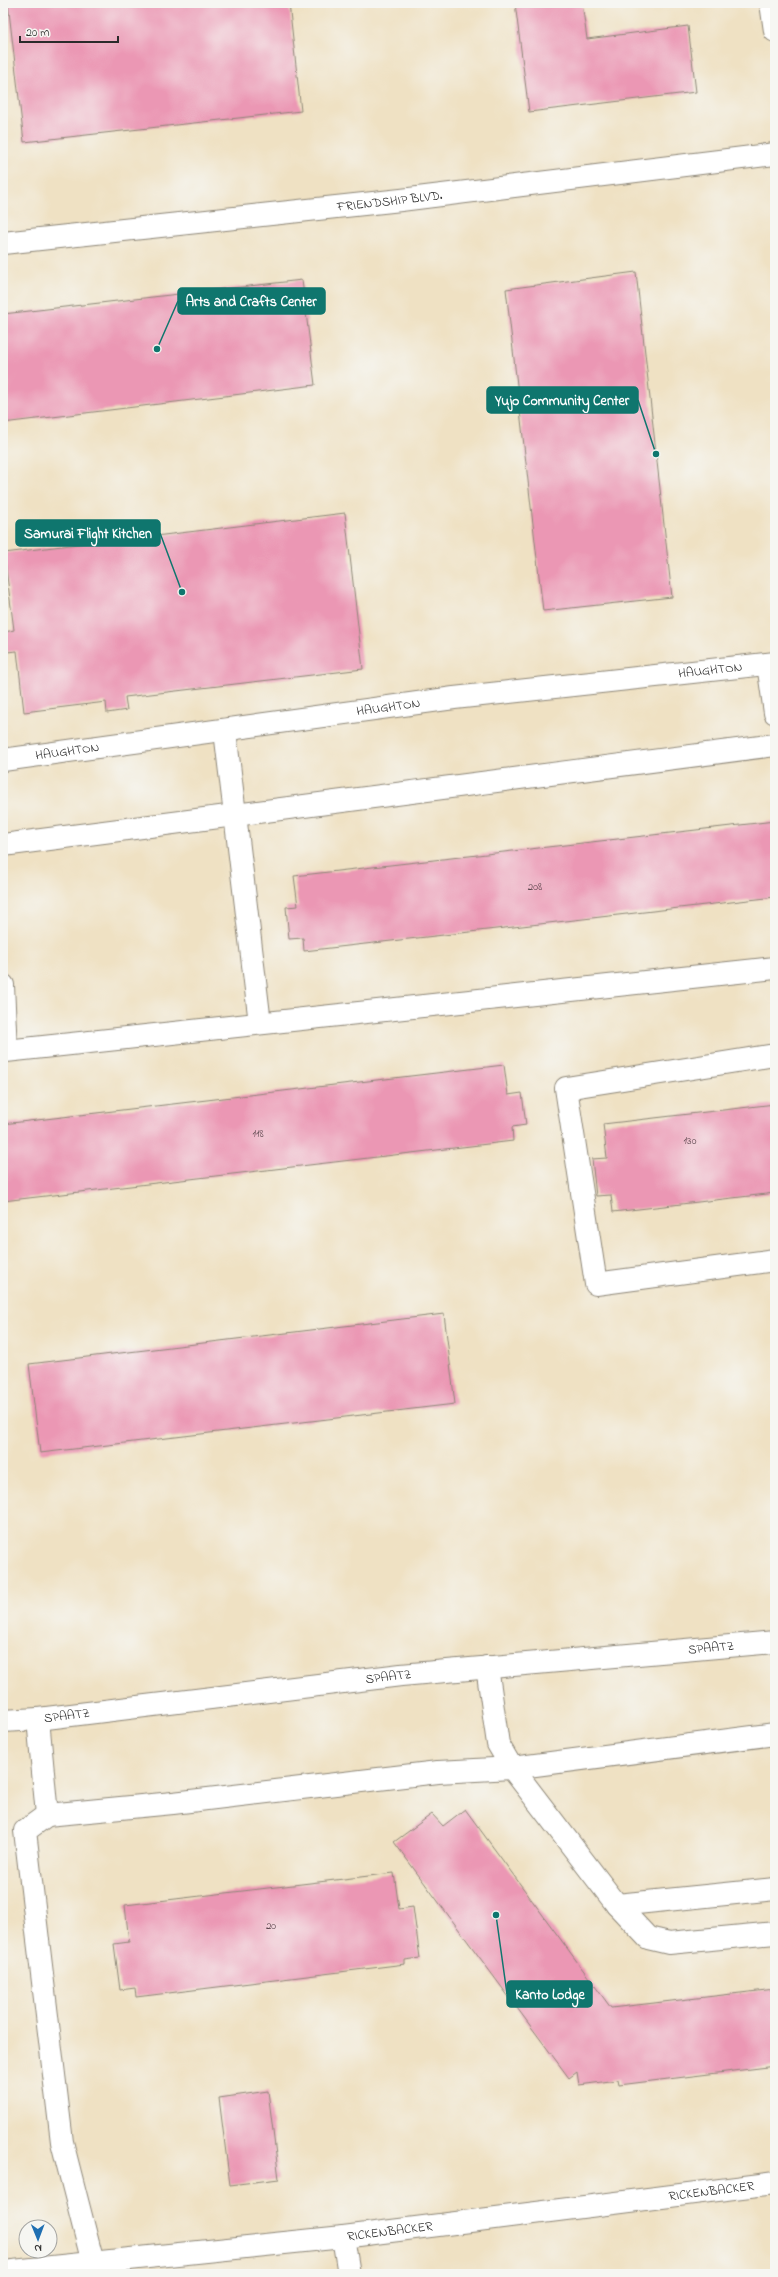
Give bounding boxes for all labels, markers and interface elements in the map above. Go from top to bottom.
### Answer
scale bar [20,18,118,44]
text: 20 m [26,24,49,42]
street label: FRIENDSHIP BLVD. [335,185,444,216]
callout: Arts and Crafts Center [178,288,325,314]
text: Arts and Crafts Center [185,292,317,313]
callout: Yujo Community Center [487,387,638,413]
text: Yujo Community Center [494,391,630,414]
callout: Samurai Flight Kitchen [16,520,160,546]
text: Samurai Flight Kitchen [24,524,152,547]
street label: HAUGHTON [677,657,743,683]
street label: HAUGHTON [355,693,422,721]
street label: HAUGHTON [34,737,101,765]
house number: 208 [528,879,542,895]
house number: 118 [252,1126,264,1142]
house number: 130 [684,1133,697,1149]
street label: SPAATZ [687,1636,735,1659]
street label: SPAATZ [364,1665,412,1689]
street label: SPAATZ [43,1703,91,1728]
house number: 20 [266,1918,276,1934]
callout: Kanto Lodge [507,1981,592,2007]
text: Kanto Lodge [515,1985,586,2008]
street label: RICKENBACKER [668,2176,756,2206]
street label: RICKENBACKER [346,2216,434,2246]
north arrow [18,2219,58,2259]
text: N [34,2240,42,2256]

